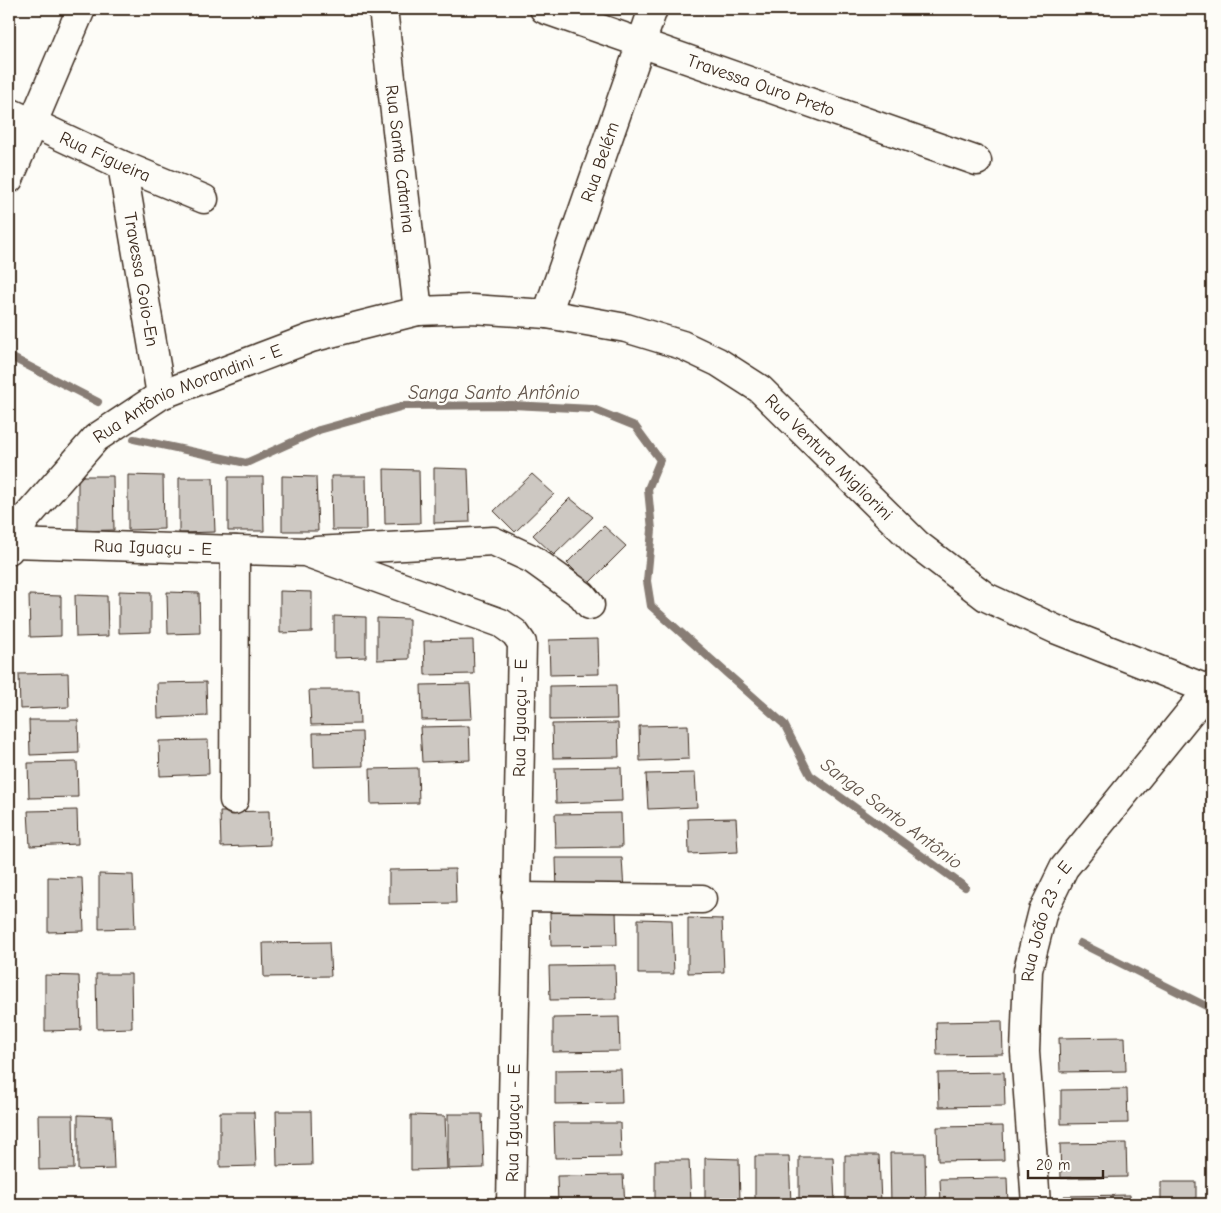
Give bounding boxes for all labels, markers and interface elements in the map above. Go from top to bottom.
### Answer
street label: Travessa Ouro Preto [684,50,838,121]
street label: Rua Santa Catarina [381,84,419,234]
street label: Rua Belém [577,119,624,205]
street label: Rua Figueira [56,127,154,187]
street label: Travessa Goio-En [119,211,163,348]
street label: Rua Antônio Morandini - E [89,340,285,448]
water label: Sanga Santo Antônio [408,382,580,404]
street label: Rua Ventura Migliorini [760,390,897,525]
street label: Rua Iguaçu - E [93,536,213,560]
street label: Rua Iguaçu - E [509,659,532,777]
water label: Sanga Santo Antônio [816,753,966,874]
street label: Rua João 23 - E [1018,857,1076,982]
street label: Rua Iguaçu - E [502,1064,525,1182]
scale bar [1028,1148,1104,1180]
text: 20 m [1036,1156,1070,1174]

